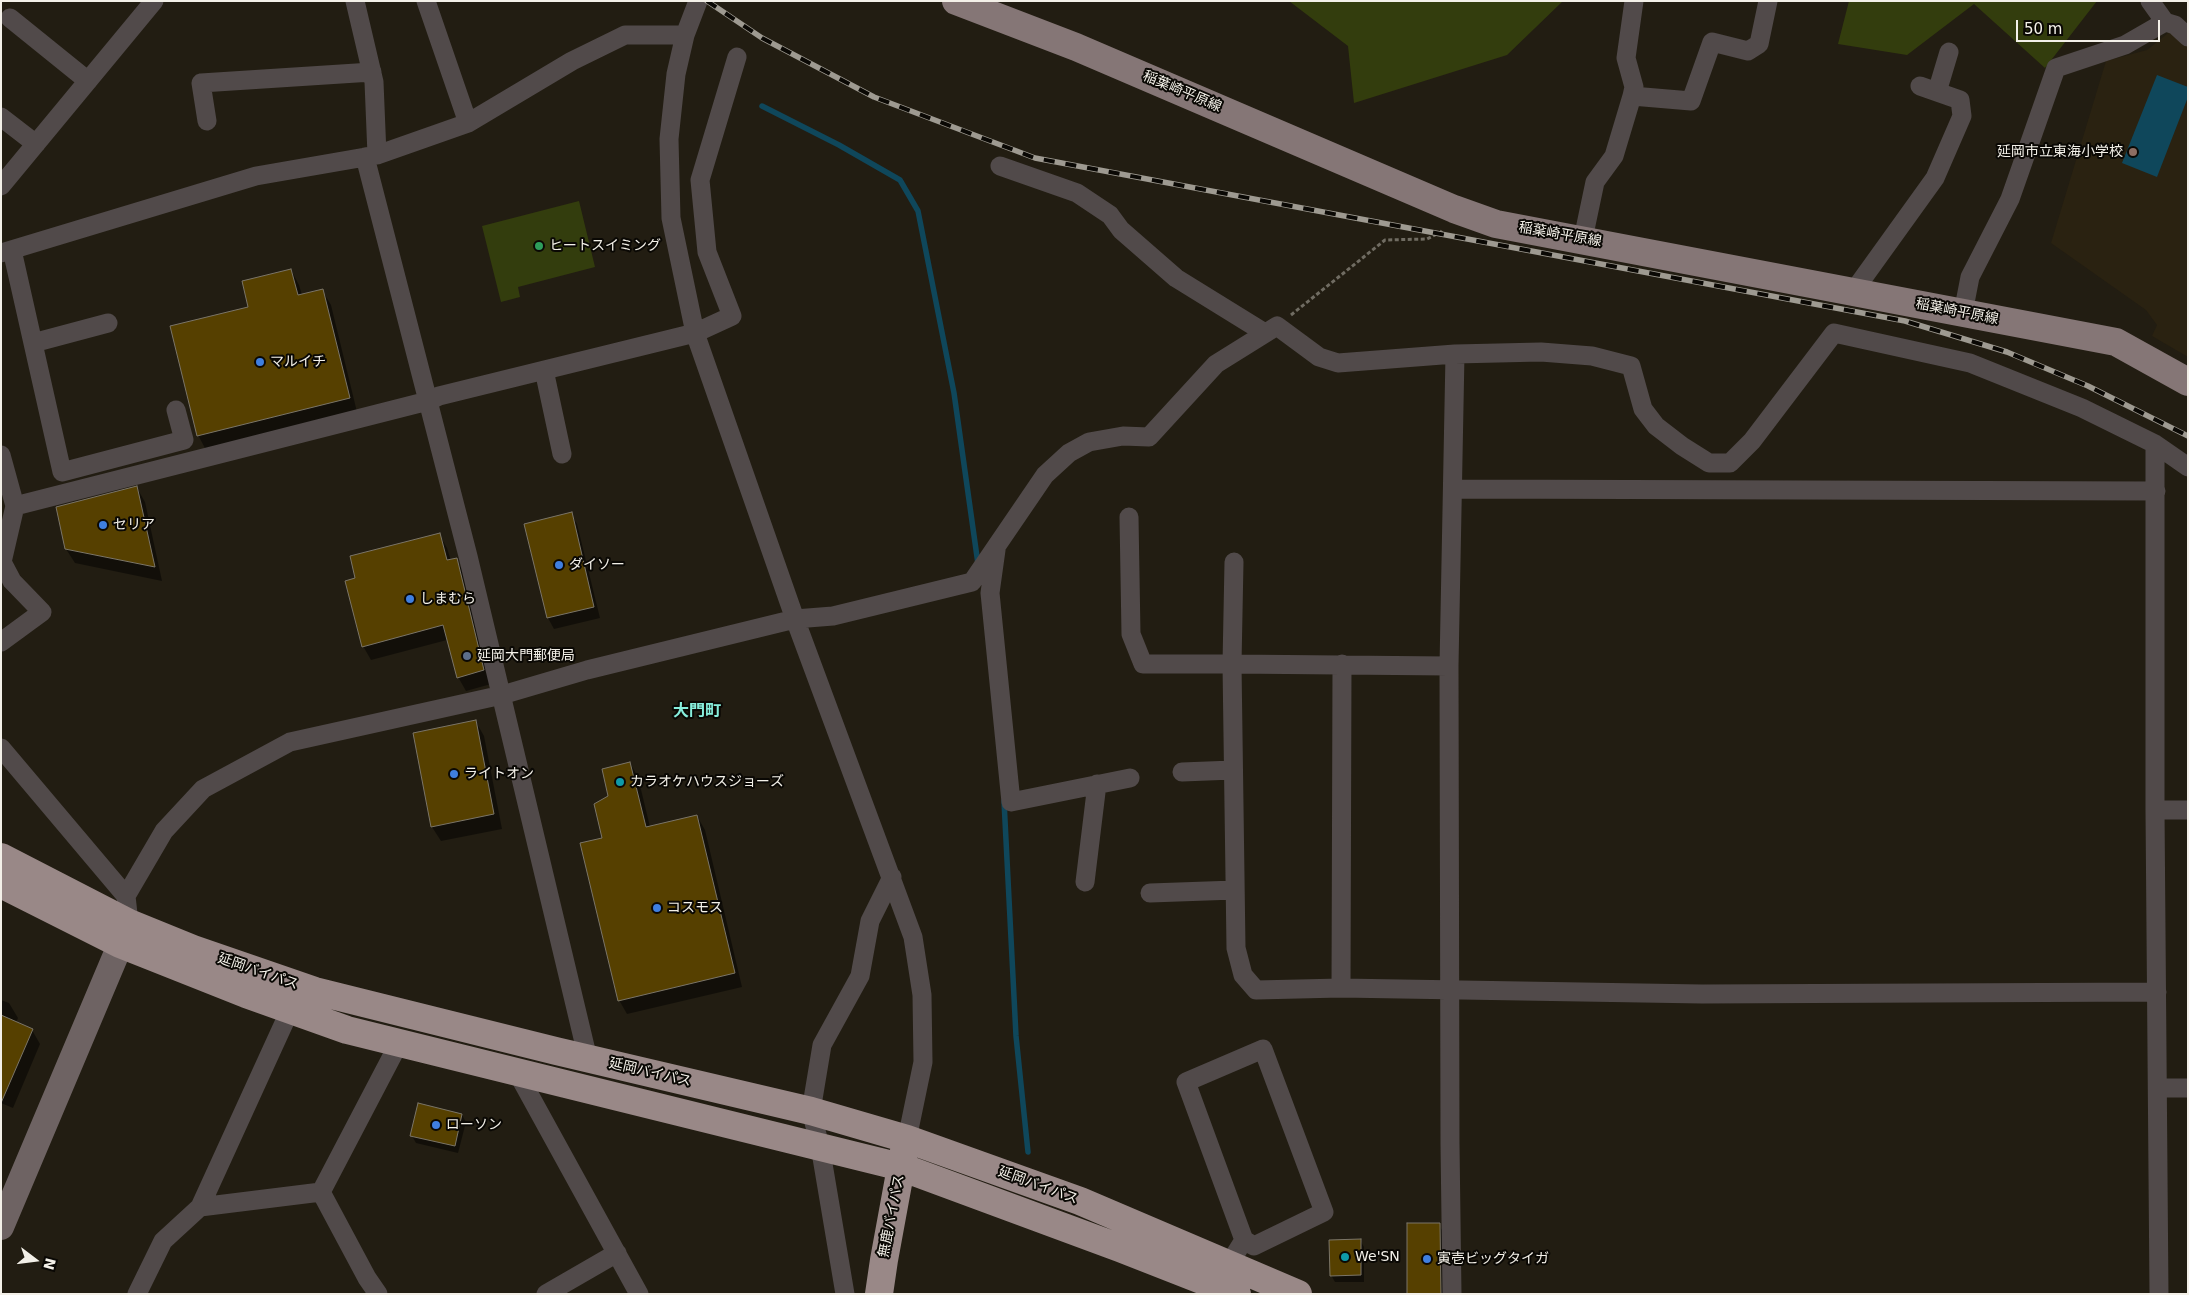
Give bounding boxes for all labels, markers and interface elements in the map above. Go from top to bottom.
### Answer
scale bar [2019,10,2163,42]
text: 50 m [2024,20,2062,38]
street label: 稲葉崎平原線 [1140,68,1224,116]
place label: 延岡市立東海小学校 [1997,144,2123,160]
marker: 延岡市立東海小学校 [2127,146,2139,158]
street label: 稲葉崎平原線 [1517,219,1603,251]
place label: ヒートスイミング [549,238,661,254]
marker: ヒートスイミング [533,240,545,252]
street label: 稲葉崎平原線 [1914,296,2000,328]
place label: マルイチ [270,354,326,370]
marker: マルイチ [254,356,266,368]
place label: セリア [113,517,155,533]
marker: セリア [97,519,109,531]
place label: ダイソー [569,557,625,573]
marker: ダイソー [553,559,565,571]
place label: しまむら [420,591,476,607]
marker: しまむら [404,593,416,605]
place label: 延岡大門郵便局 [477,648,575,664]
marker: 延岡大門郵便局 [461,650,473,662]
district label: 大門町 [673,702,721,722]
place label: ライトオン [464,766,534,782]
marker: ライトオン [448,768,460,780]
place label: カラオケハウスジョーズ [630,774,784,790]
marker: カラオケハウスジョーズ [614,776,626,788]
place label: コスモス [667,900,723,916]
marker: コスモス [651,902,663,914]
street label: 延岡バイパス [216,950,300,994]
street label: 延岡バイパス [607,1055,693,1091]
place label: ローソン [446,1117,502,1133]
marker: ローソン [430,1119,442,1131]
street label: 延岡バイパス [996,1164,1080,1208]
street label: 無鹿バイパス [876,1173,908,1259]
north arrow [10,1235,60,1285]
place label: We'SN [1355,1249,1400,1265]
marker: We'SN [1339,1251,1351,1263]
place label: 寅壱ビッグタイガ [1437,1251,1549,1267]
marker: 寅壱ビッグタイガ [1421,1253,1433,1265]
text: N [40,1256,59,1272]

